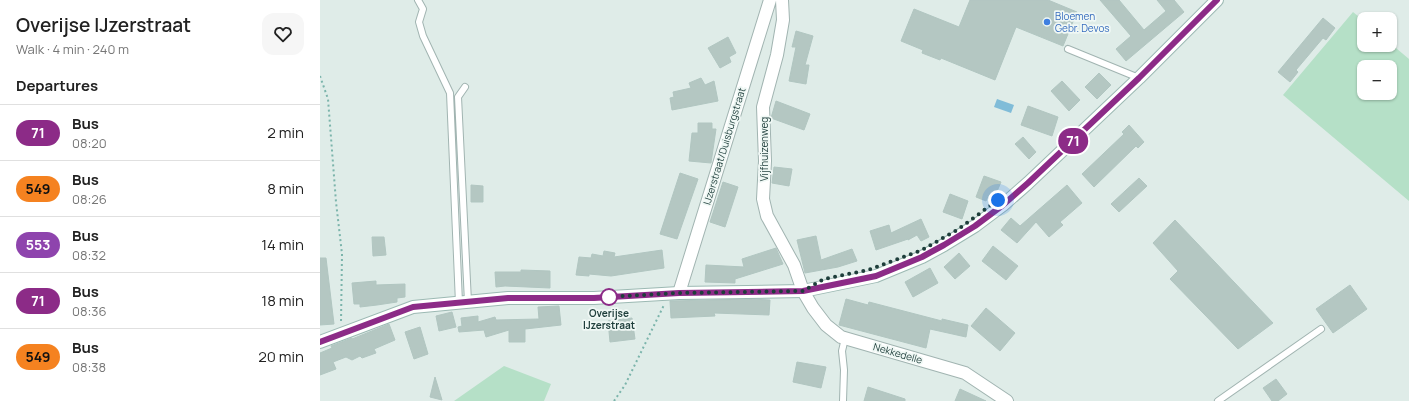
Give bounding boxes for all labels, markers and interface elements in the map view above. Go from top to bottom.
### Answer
place label: Bloemen Gebr. Devos [1055,9,1110,35]
text: Overijse IJzerstraat [16,12,191,38]
map controls [1357,12,1397,100]
button: + [1357,12,1397,52]
button: heart [262,13,304,55]
marker: Bloemen Gebr. Devos [1042,17,1052,27]
text: Walk · 4 min · 240 m [16,40,129,58]
button: − [1357,60,1397,100]
text: Departures [16,75,98,96]
street label: IJzerstraat/Duisburgstraat [699,86,749,206]
text: Bus [72,113,99,134]
street label: Vijfhuizenweg [757,117,771,181]
text: 2 min [267,122,304,143]
text: 71 [31,123,45,142]
line badge: 71 [1055,128,1091,154]
text: 71 [1066,131,1080,150]
text: 08:20 [72,134,107,152]
text: Bus [72,169,99,190]
text: 8 min [267,178,304,199]
text: 549 [25,179,51,198]
text: 08:26 [72,190,107,208]
your location [988,190,1008,210]
text: Bus [72,225,99,246]
text: 14 min [261,234,304,255]
text: 553 [26,235,50,254]
text: 08:32 [72,246,106,264]
text: Bus [72,281,99,302]
marker: Overijse IJzerstraat [600,288,618,306]
text: 18 min [261,290,304,311]
text: 71 [31,291,45,310]
text: 08:36 [72,302,107,320]
place label: Overijse IJzerstraat [583,306,635,332]
text: Bus [72,337,99,358]
street label: Nekkedelle [872,339,924,367]
text: 20 min [258,346,304,367]
text: 549 [25,347,51,366]
text: 08:38 [72,358,106,376]

